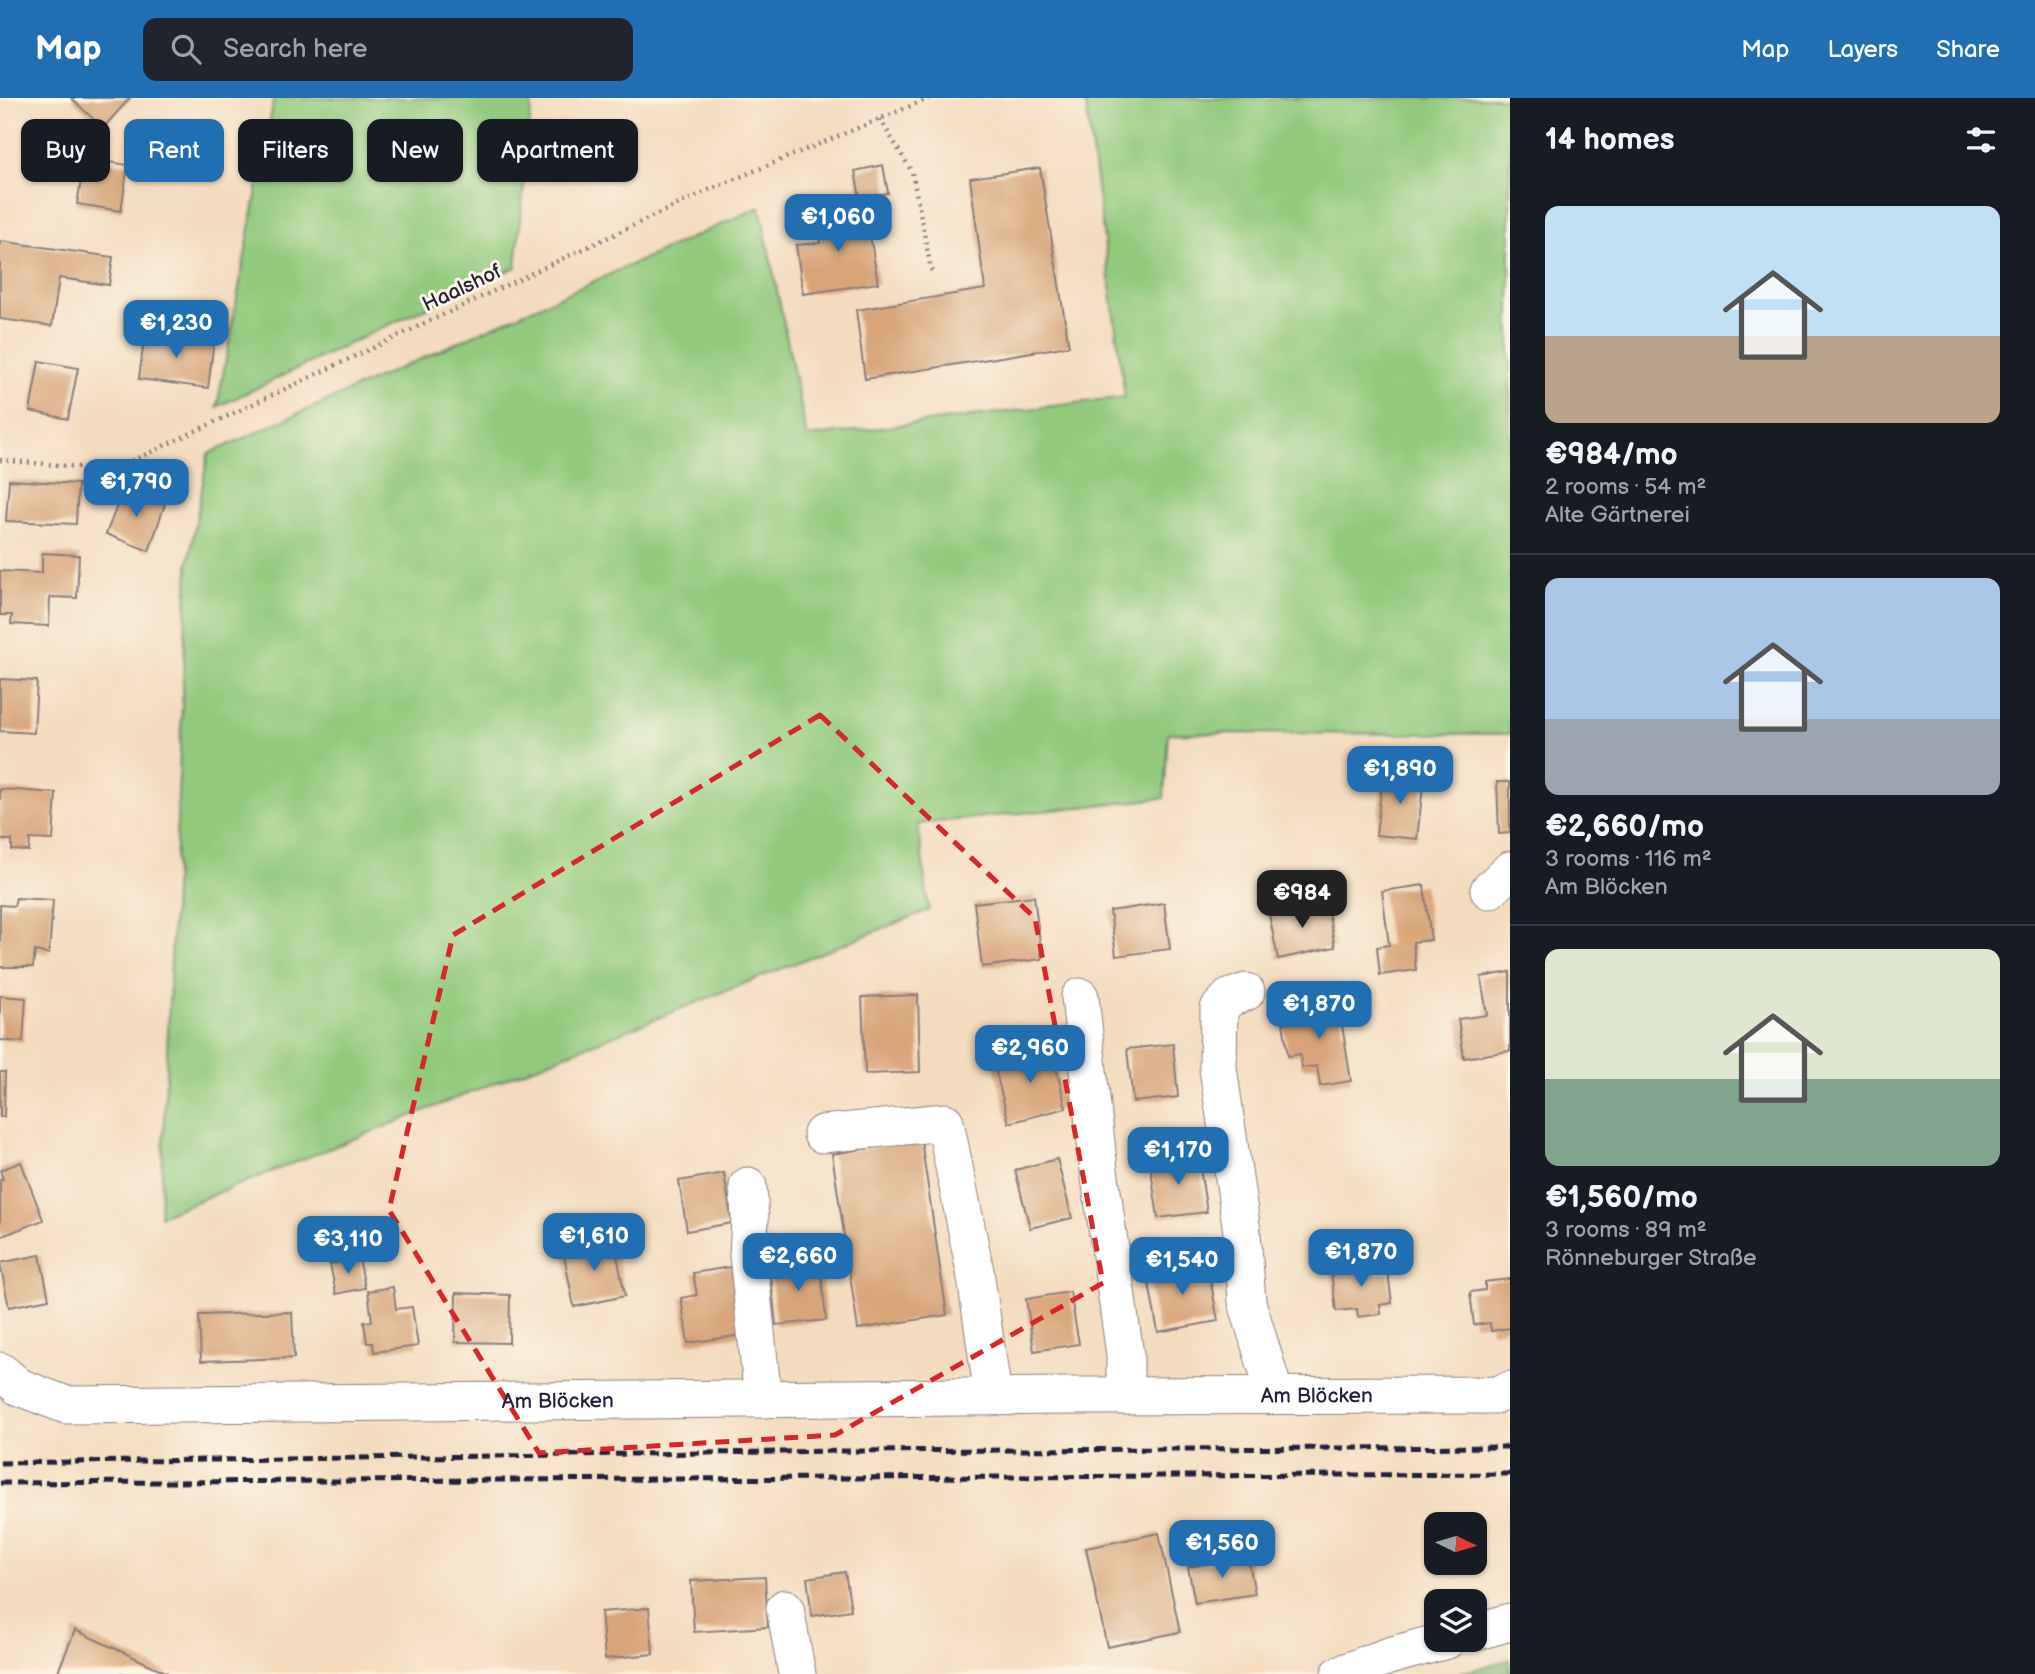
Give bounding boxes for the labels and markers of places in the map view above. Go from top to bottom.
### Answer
pin: €1,060 [781,194,895,254]
pin: €1,230 [119,300,233,360]
pin: €1,790 [79,460,193,519]
pin: €1,890 [1343,746,1457,806]
pin: €984 [1261,870,1343,930]
pin: €1,870 [1262,982,1376,1041]
pin: €2,960 [973,1026,1087,1085]
pin: €1,170 [1121,1128,1235,1187]
pin: €1,610 [537,1214,651,1273]
pin: €3,110 [291,1216,405,1276]
pin: €1,870 [1304,1230,1418,1289]
pin: €2,660 [741,1234,855,1293]
pin: €1,540 [1125,1238,1239,1297]
pin: €1,560 [1165,1520,1279,1580]

